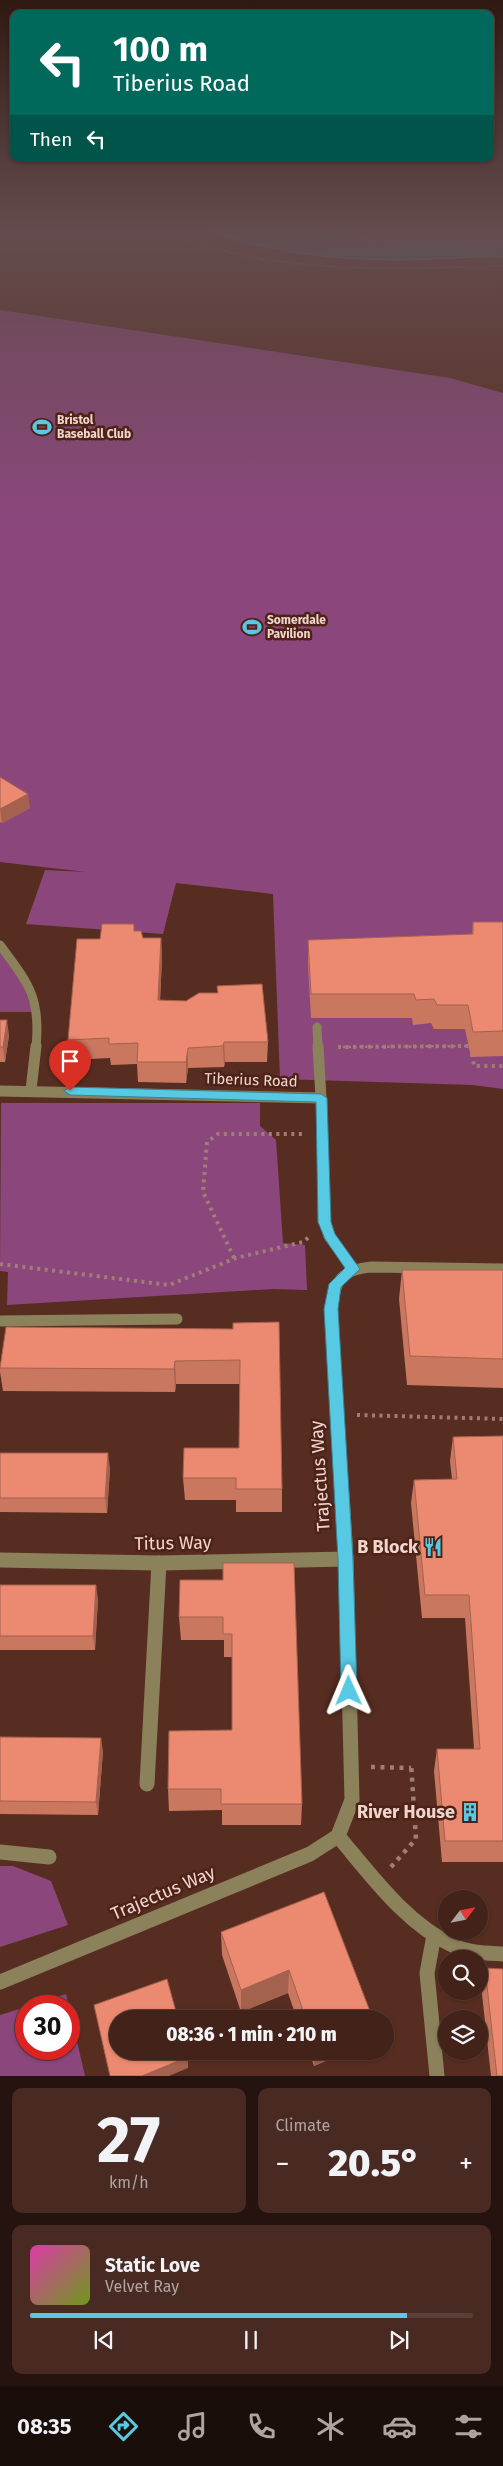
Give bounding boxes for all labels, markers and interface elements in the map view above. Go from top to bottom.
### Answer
text: 100 m [113,28,208,70]
icon: left [30,30,95,95]
text: Tiberius Road [113,70,250,97]
icon: left [82,125,110,153]
text: Then [30,128,72,151]
place label: Bristol Baseball Club [57,413,131,441]
sports icon: Bristol Baseball Club [31,416,53,438]
place label: Somerdale Pavilion [267,613,326,641]
sports icon: Somerdale Pavilion [241,616,263,638]
pin [49,1040,91,1091]
icon: arrive [56,1047,84,1075]
street label: Tiberius Road [204,1069,298,1091]
street label: Trajectus Way [305,1420,335,1532]
street label: Titus Way [134,1531,212,1555]
place label: B Block [357,1536,419,1558]
restaurant icon: B Block [422,1536,444,1558]
position arrow [322,1664,374,1716]
place label: River House [357,1801,455,1823]
building icon: River House [459,1801,481,1823]
street label: Trajectus Way [108,1861,219,1925]
north arrow [438,1890,488,1940]
map controls [438,1890,488,2060]
button: search [438,1950,488,2000]
speed limit sign: 30 [15,1995,80,2060]
button: layers [438,2010,488,2060]
text: 08:36 · 1 min · 210 m [166,2023,337,2046]
text: 27 [97,2101,160,2179]
text: Climate [276,2116,330,2135]
text: 20.5° [328,2140,420,2186]
text: − [276,2147,290,2180]
text: + [459,2147,473,2180]
text: km/h [109,2173,149,2192]
text: Static Love [105,2254,200,2277]
text: Velvet Ray [105,2277,179,2296]
icon: previous [90,2326,118,2354]
icon: pause [237,2326,265,2354]
icon: next [385,2326,413,2354]
icon: directions [106,2409,141,2444]
icon: music [175,2409,210,2444]
icon: phone [244,2409,279,2444]
icon: climate [313,2409,348,2444]
icon: car [382,2409,417,2444]
icon: filters [451,2409,486,2444]
text: 08:35 [17,2413,72,2440]

